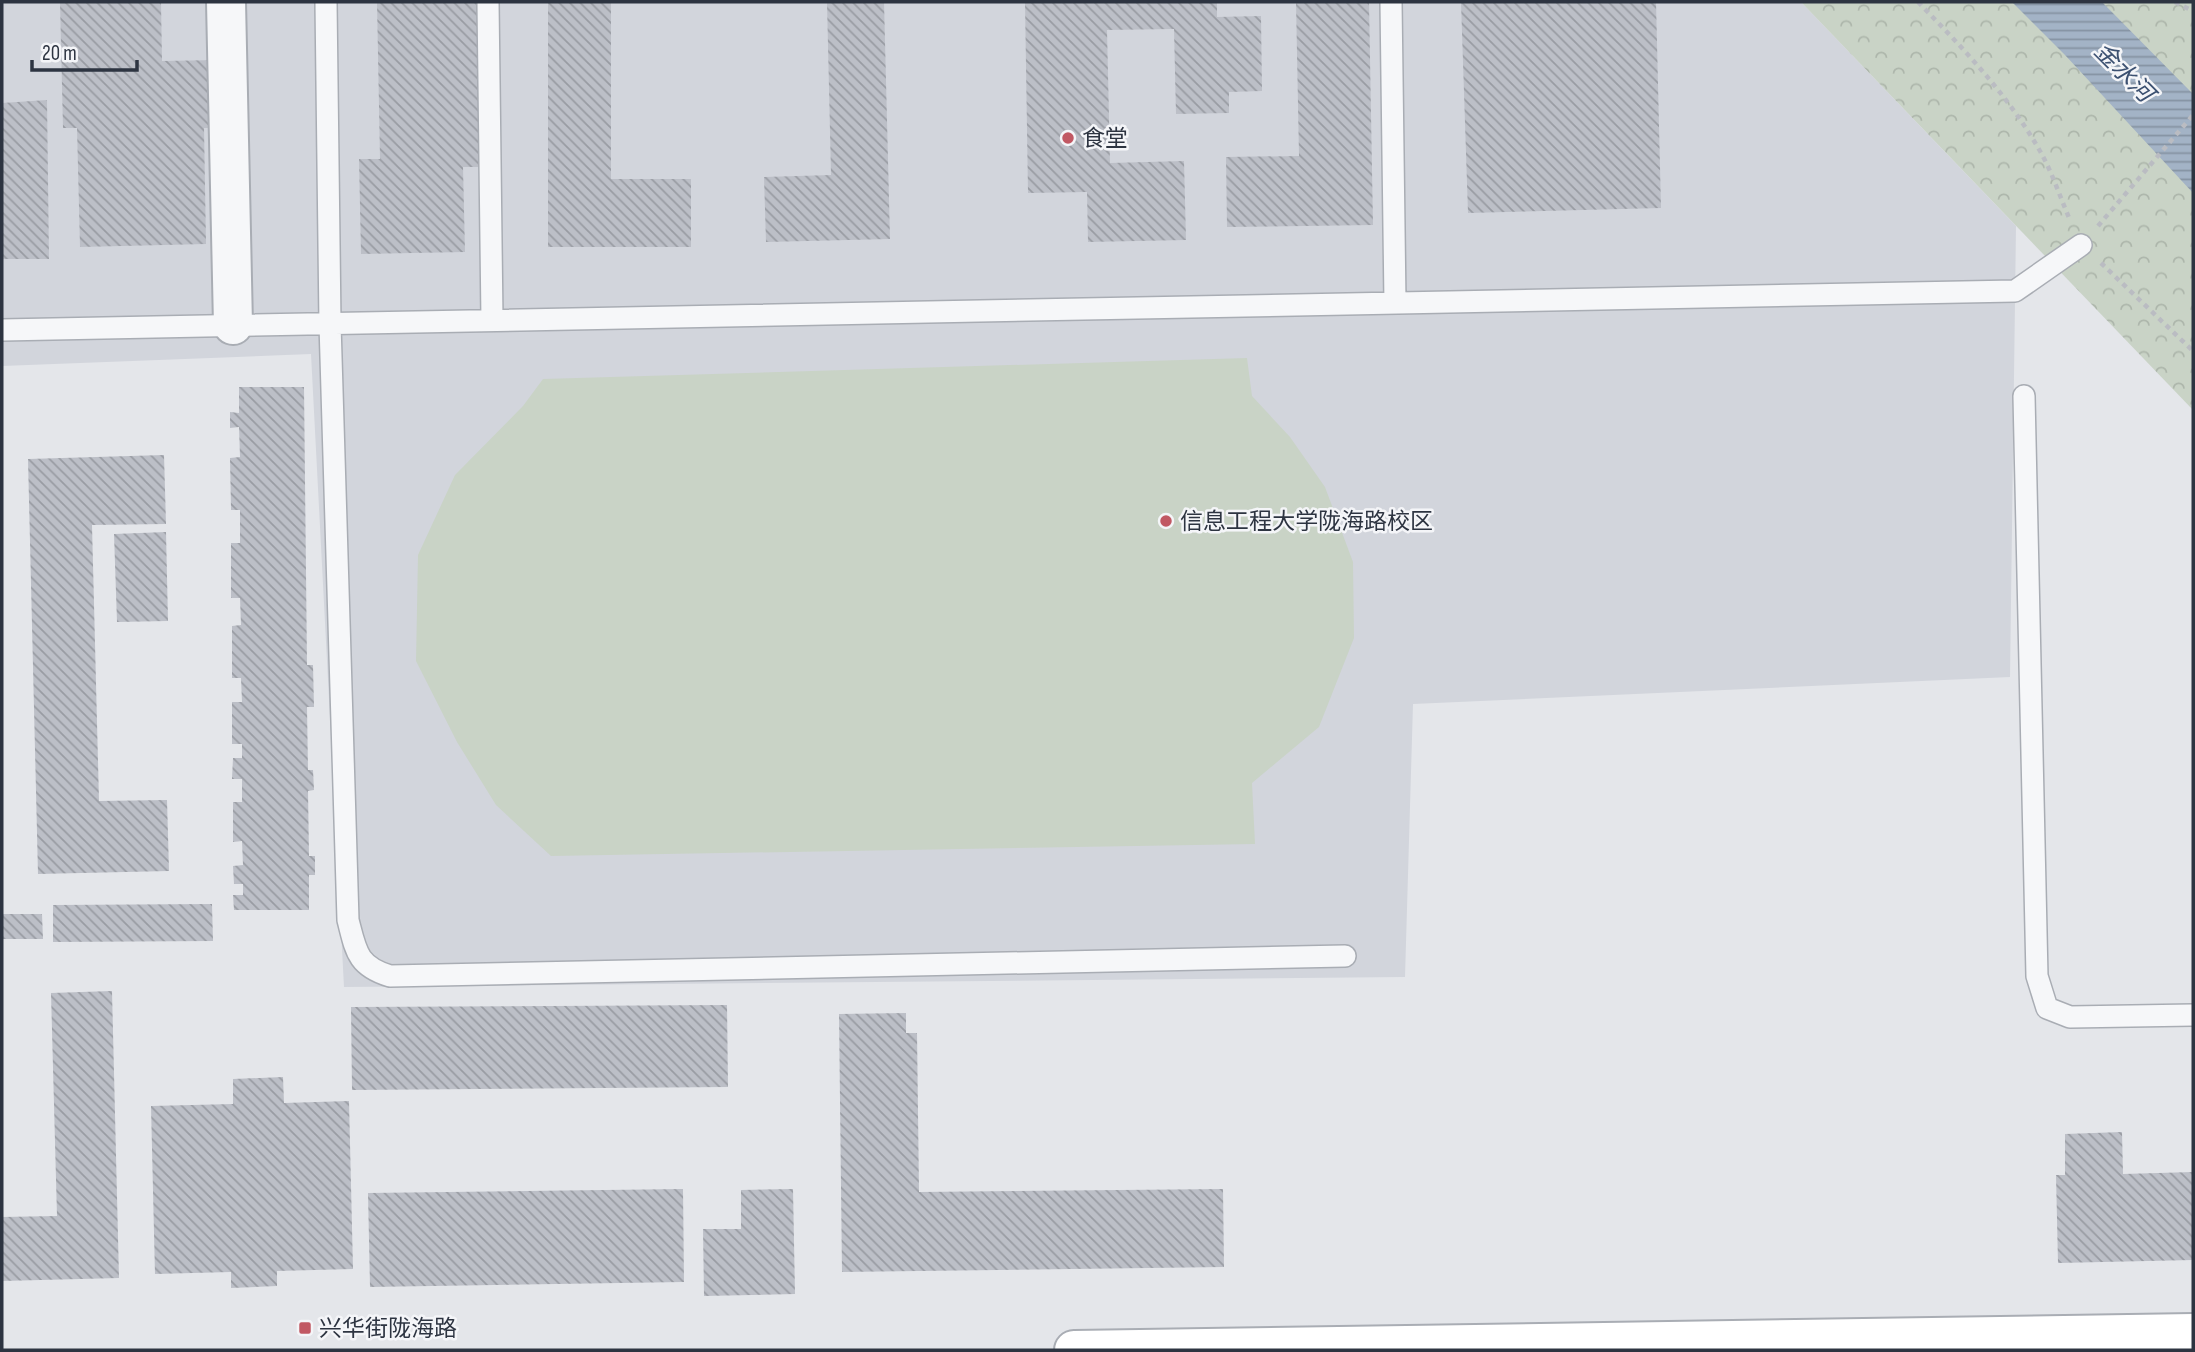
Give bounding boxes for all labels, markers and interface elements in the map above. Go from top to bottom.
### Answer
scale bar [32,28,136,72]
water label: 金水河 [2088,37,2162,111]
text: 20 m [42,41,77,66]
place label: 食堂 [1082,125,1128,153]
marker: 食堂 [1060,130,1076,146]
place label: 信息工程大学陇海路校区 [1180,508,1433,536]
marker: 信息工程大学陇海路校区 [1158,513,1174,529]
place label: 兴华街陇海路 [319,1315,457,1343]
marker: 兴华街陇海路 [297,1320,313,1336]

